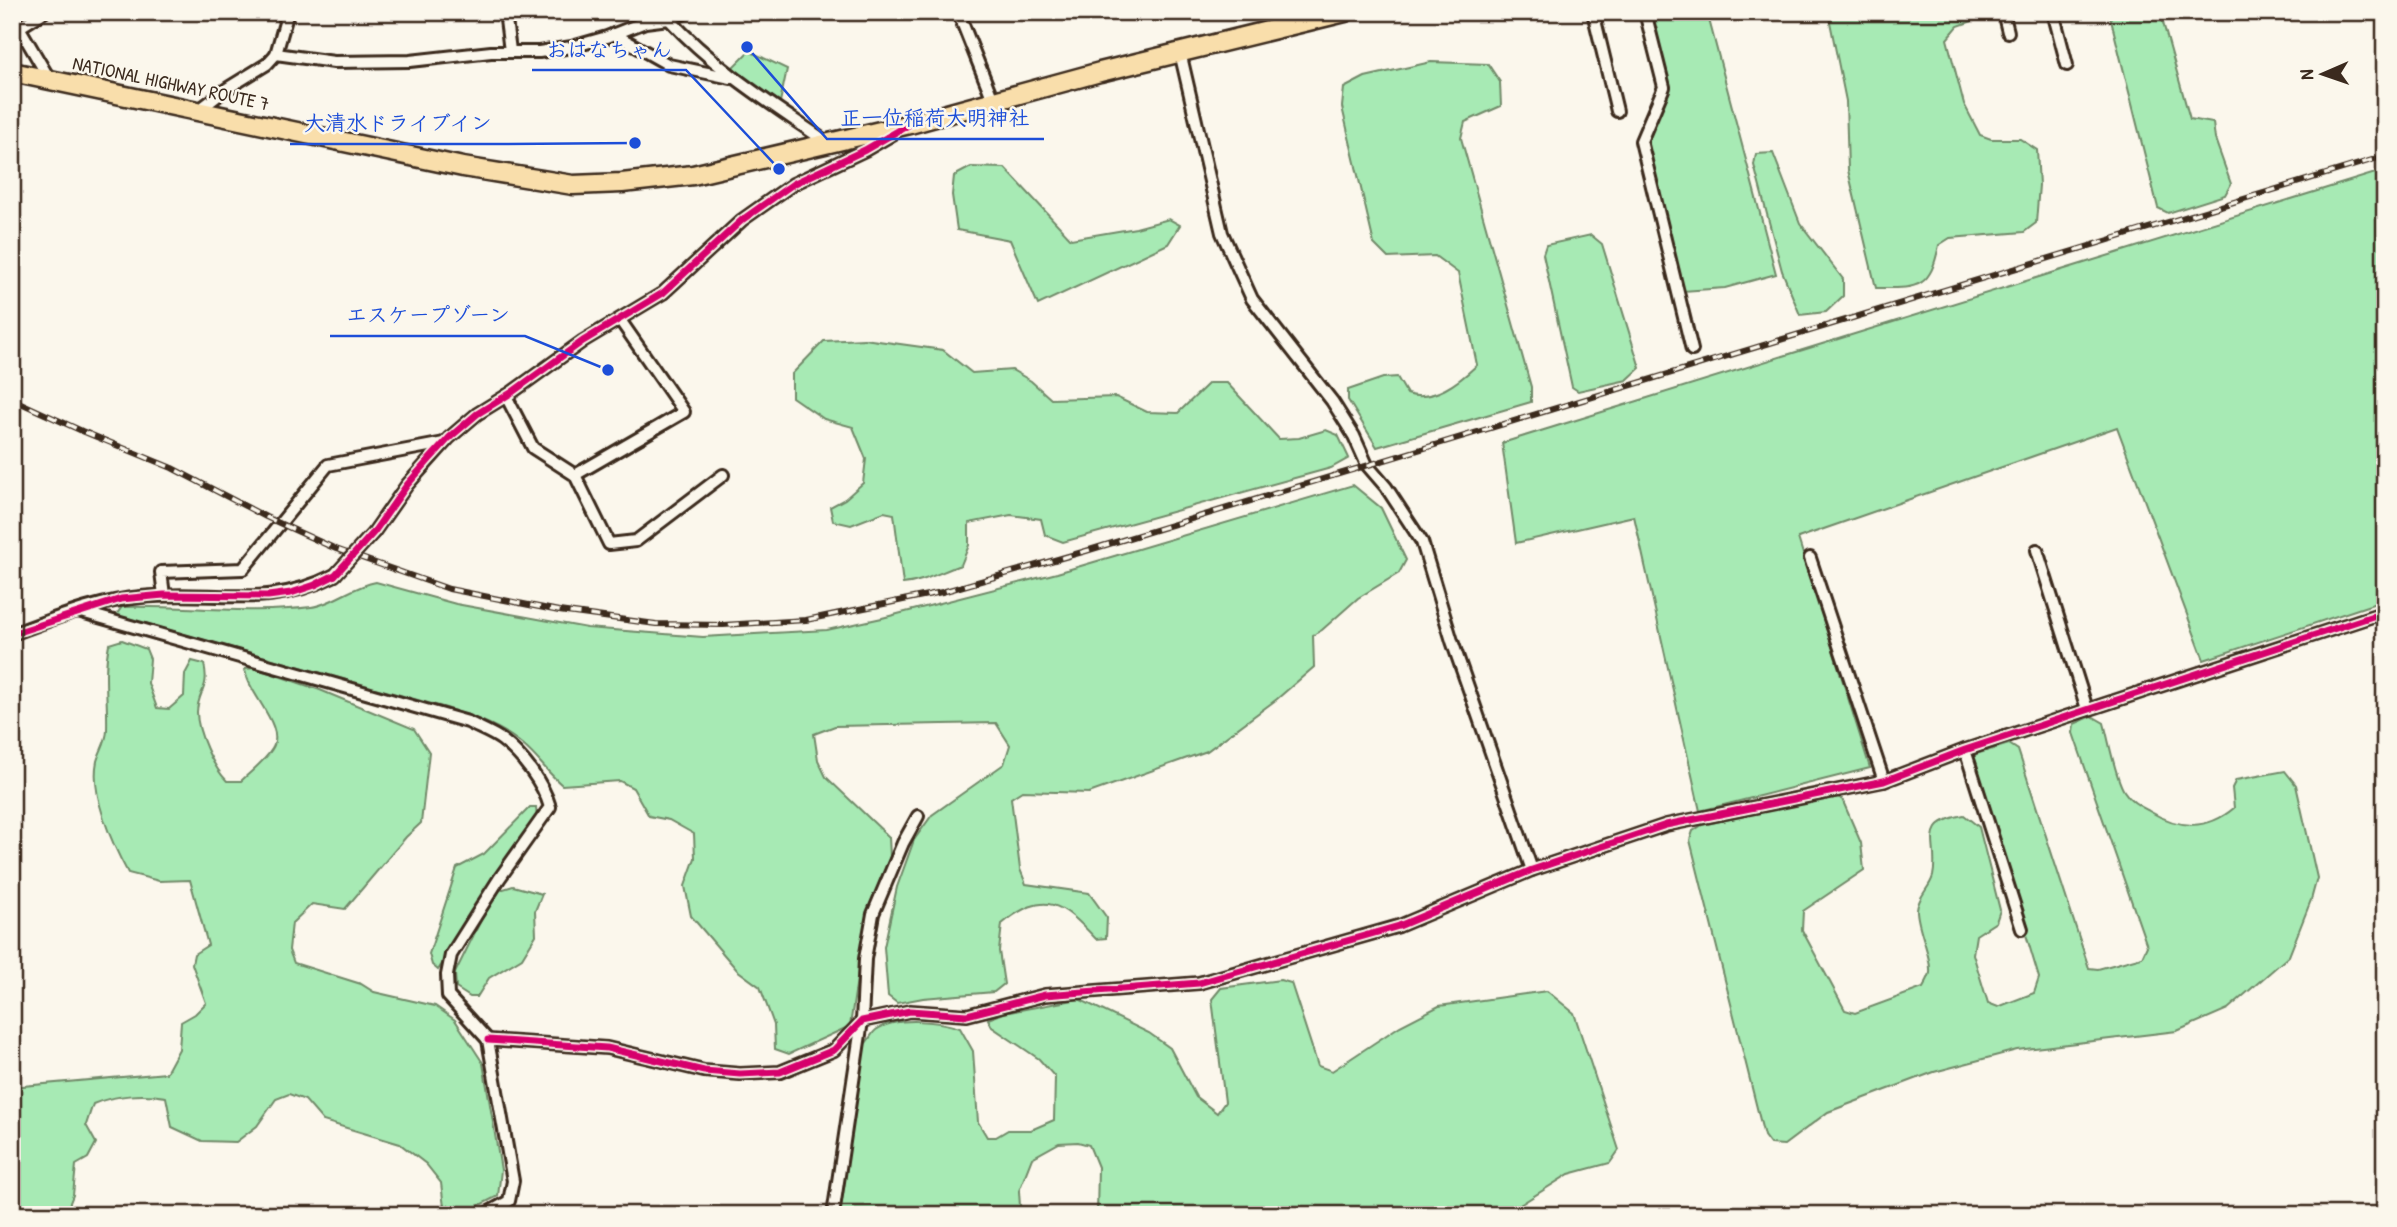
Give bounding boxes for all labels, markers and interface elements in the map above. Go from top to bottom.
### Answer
callout: おはなちゃん [532,28,686,70]
text: おはなちゃん [546,35,672,64]
north arrow [2288,38,2358,108]
street label: NATIONAL HIGHWAY ROUTE 7 [71,49,271,117]
text: N [2293,69,2319,80]
callout: 正一位稲荷大明神社 [827,97,1044,139]
callout: 大清水ドライブイン [290,102,507,144]
text: 正一位稲荷大明神社 [841,103,1030,132]
text: 大清水ドライブイン [304,108,492,137]
callout: エスケープゾーン [330,294,525,336]
text: エスケープゾーン [346,300,510,329]

